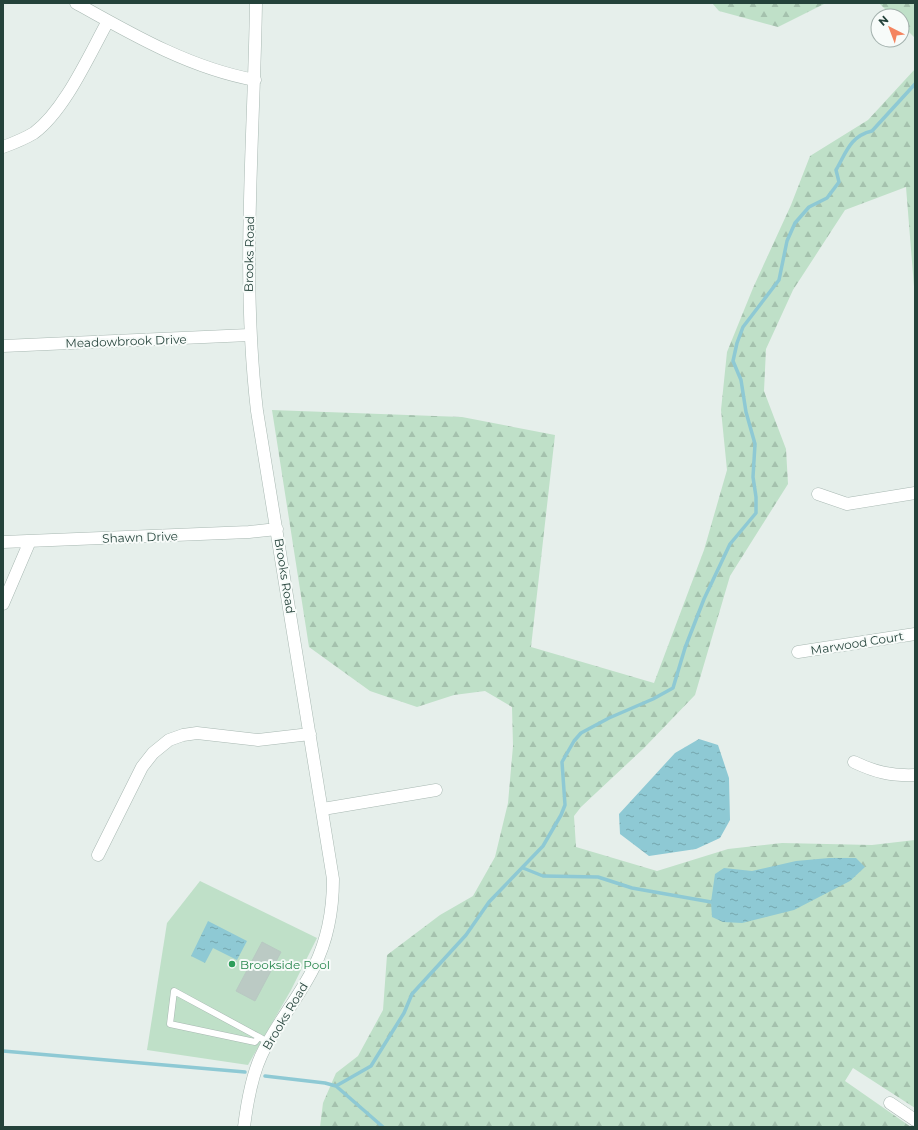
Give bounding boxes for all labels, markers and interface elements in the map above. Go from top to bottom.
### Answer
north arrow [870,8,910,48]
text: N [875,12,891,29]
street label: Brooks Road [241,216,257,292]
street label: Meadowbrook Drive [65,331,187,351]
street label: Shawn Drive [102,528,178,546]
street label: Brooks Road [272,537,298,615]
street label: Marwood Court [809,628,905,658]
place label: Brookside Pool [240,957,330,972]
marker: Brookside Pool [227,959,237,969]
street label: Brooks Road [259,980,311,1052]

